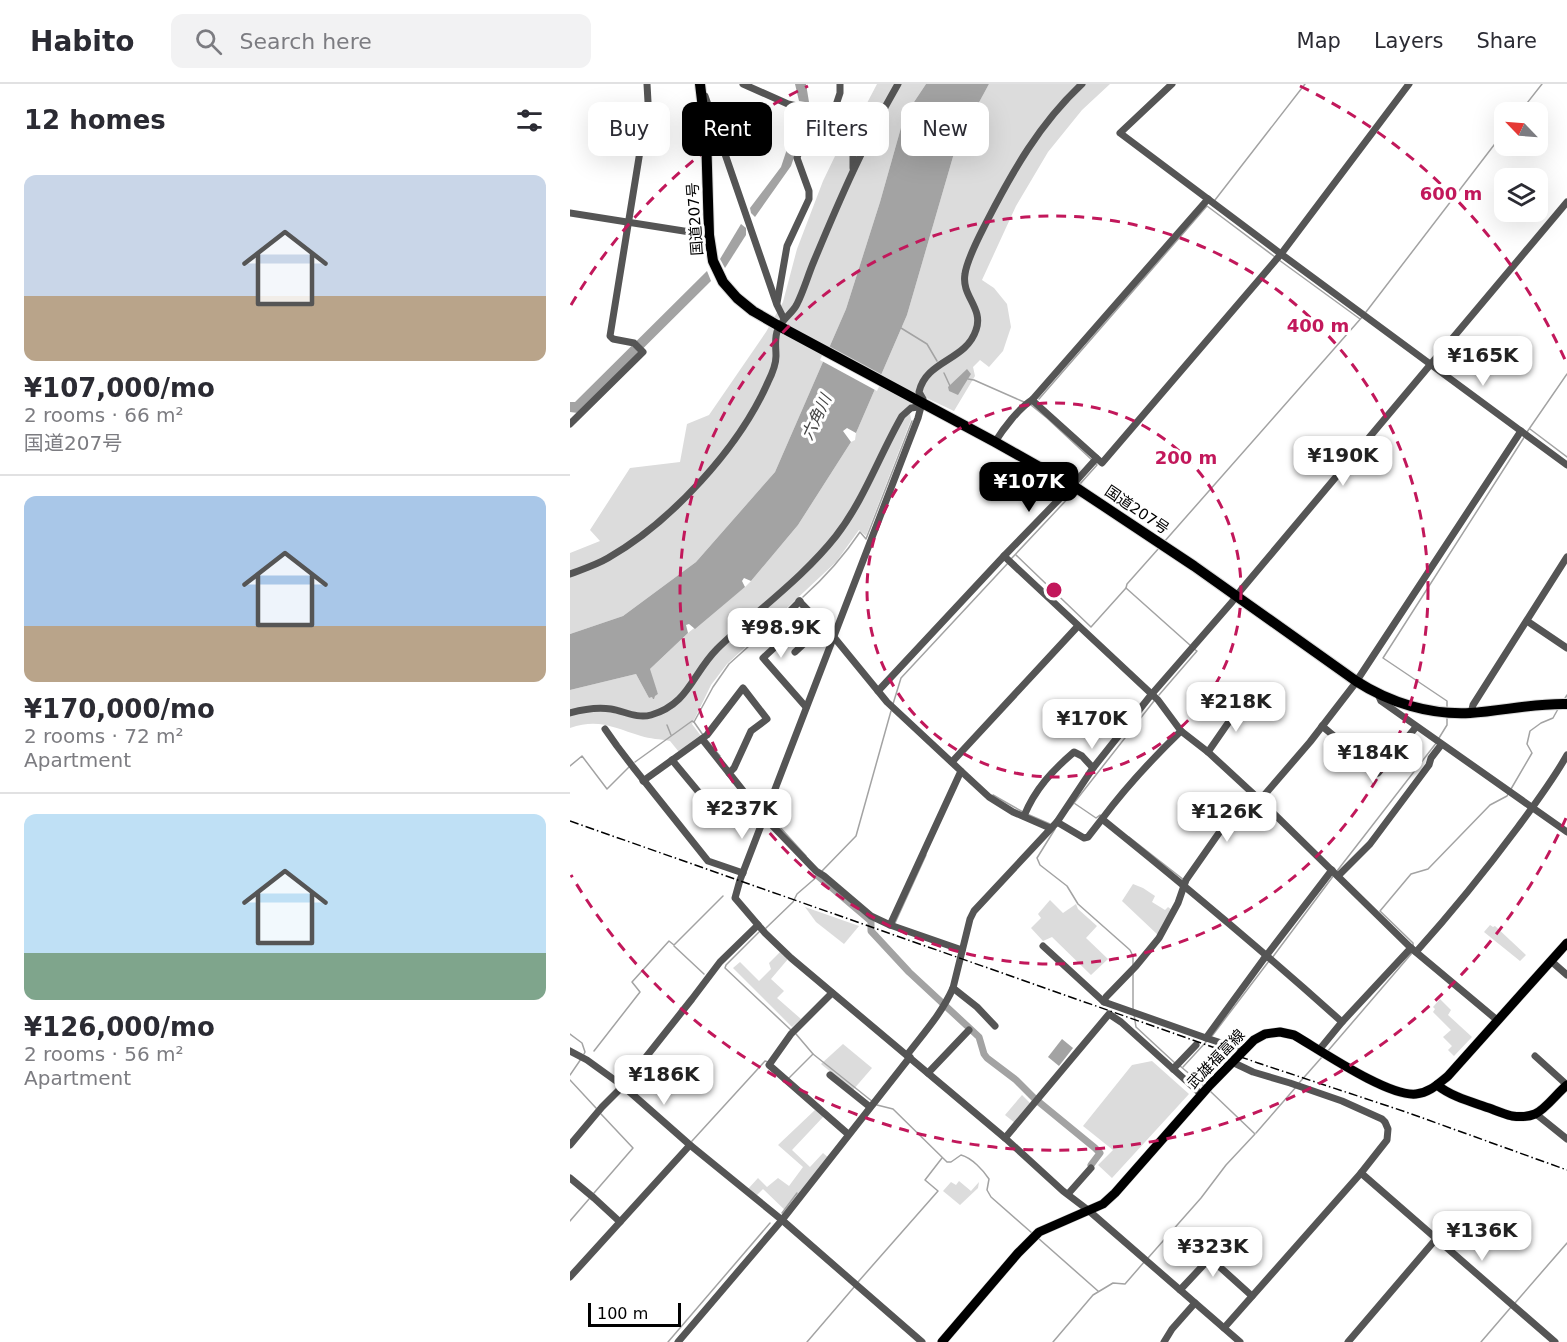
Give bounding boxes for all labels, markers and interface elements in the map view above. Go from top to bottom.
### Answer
search box [171,14,591,68]
text: Habito [30,25,135,58]
icon: search [192,25,225,58]
text: Search here [240,29,372,54]
text: Map [1297,29,1341,53]
text: Layers [1374,29,1443,53]
text: Share [1476,29,1537,53]
chip: Buy [588,102,670,156]
chip: Rent [682,102,772,156]
chip: Filters [784,102,889,156]
chip: New [901,102,989,156]
north arrow [1494,102,1548,156]
map controls [1494,102,1548,222]
icon: filters [513,104,546,137]
text: 12 homes [24,105,166,135]
button: layers [1494,168,1548,222]
street label: 国道207号 [683,182,707,256]
text: 600 m [1420,183,1482,204]
icon: home [231,214,339,322]
text: 400 m [1287,315,1349,336]
pin: ¥165K [1441,336,1525,387]
text: ¥165K [1447,343,1519,367]
text: ¥107,000/mo [24,373,215,403]
water label: 六角川 [798,390,836,443]
text: 2 rooms · 66 m² [24,403,184,427]
text: 国道207号 [24,431,122,455]
pin: ¥190K [1301,436,1385,487]
text: ¥190K [1307,443,1379,467]
text: 200 m [1155,447,1217,468]
pin: ¥107K [987,462,1071,513]
text: ¥107K [993,469,1065,493]
street label: 国道207号 [1101,482,1173,538]
icon: home [231,535,339,643]
centre of rings [1044,580,1064,600]
pin: ¥98.9K [732,608,830,659]
text: ¥98.9K [742,615,820,639]
pin: ¥218K [1194,682,1278,733]
text: ¥218K [1200,689,1272,713]
text: ¥170,000/mo [24,694,215,724]
pin: ¥170K [1050,699,1134,750]
text: ¥170K [1056,706,1128,730]
text: 2 rooms · 72 m² [24,724,184,748]
pin: ¥184K [1331,733,1415,784]
text: ¥184K [1337,740,1409,764]
text: Apartment [24,748,131,772]
pin: ¥237K [700,789,784,840]
pin: ¥126K [1185,792,1269,843]
text: ¥237K [706,796,778,820]
text: ¥126K [1191,799,1263,823]
icon: home [231,853,339,961]
text: ¥126,000/mo [24,1012,215,1042]
street label: 武雄福富線 [1183,1026,1249,1092]
text: 2 rooms · 56 m² [24,1042,184,1066]
pin: ¥186K [622,1055,706,1106]
text: ¥186K [628,1062,700,1086]
text: Apartment [24,1066,131,1090]
pin: ¥136K [1440,1211,1524,1262]
text: ¥136K [1446,1218,1518,1242]
pin: ¥323K [1171,1227,1255,1278]
text: ¥323K [1177,1234,1249,1258]
scale bar [588,1300,681,1328]
text: 100 m [597,1304,648,1323]

